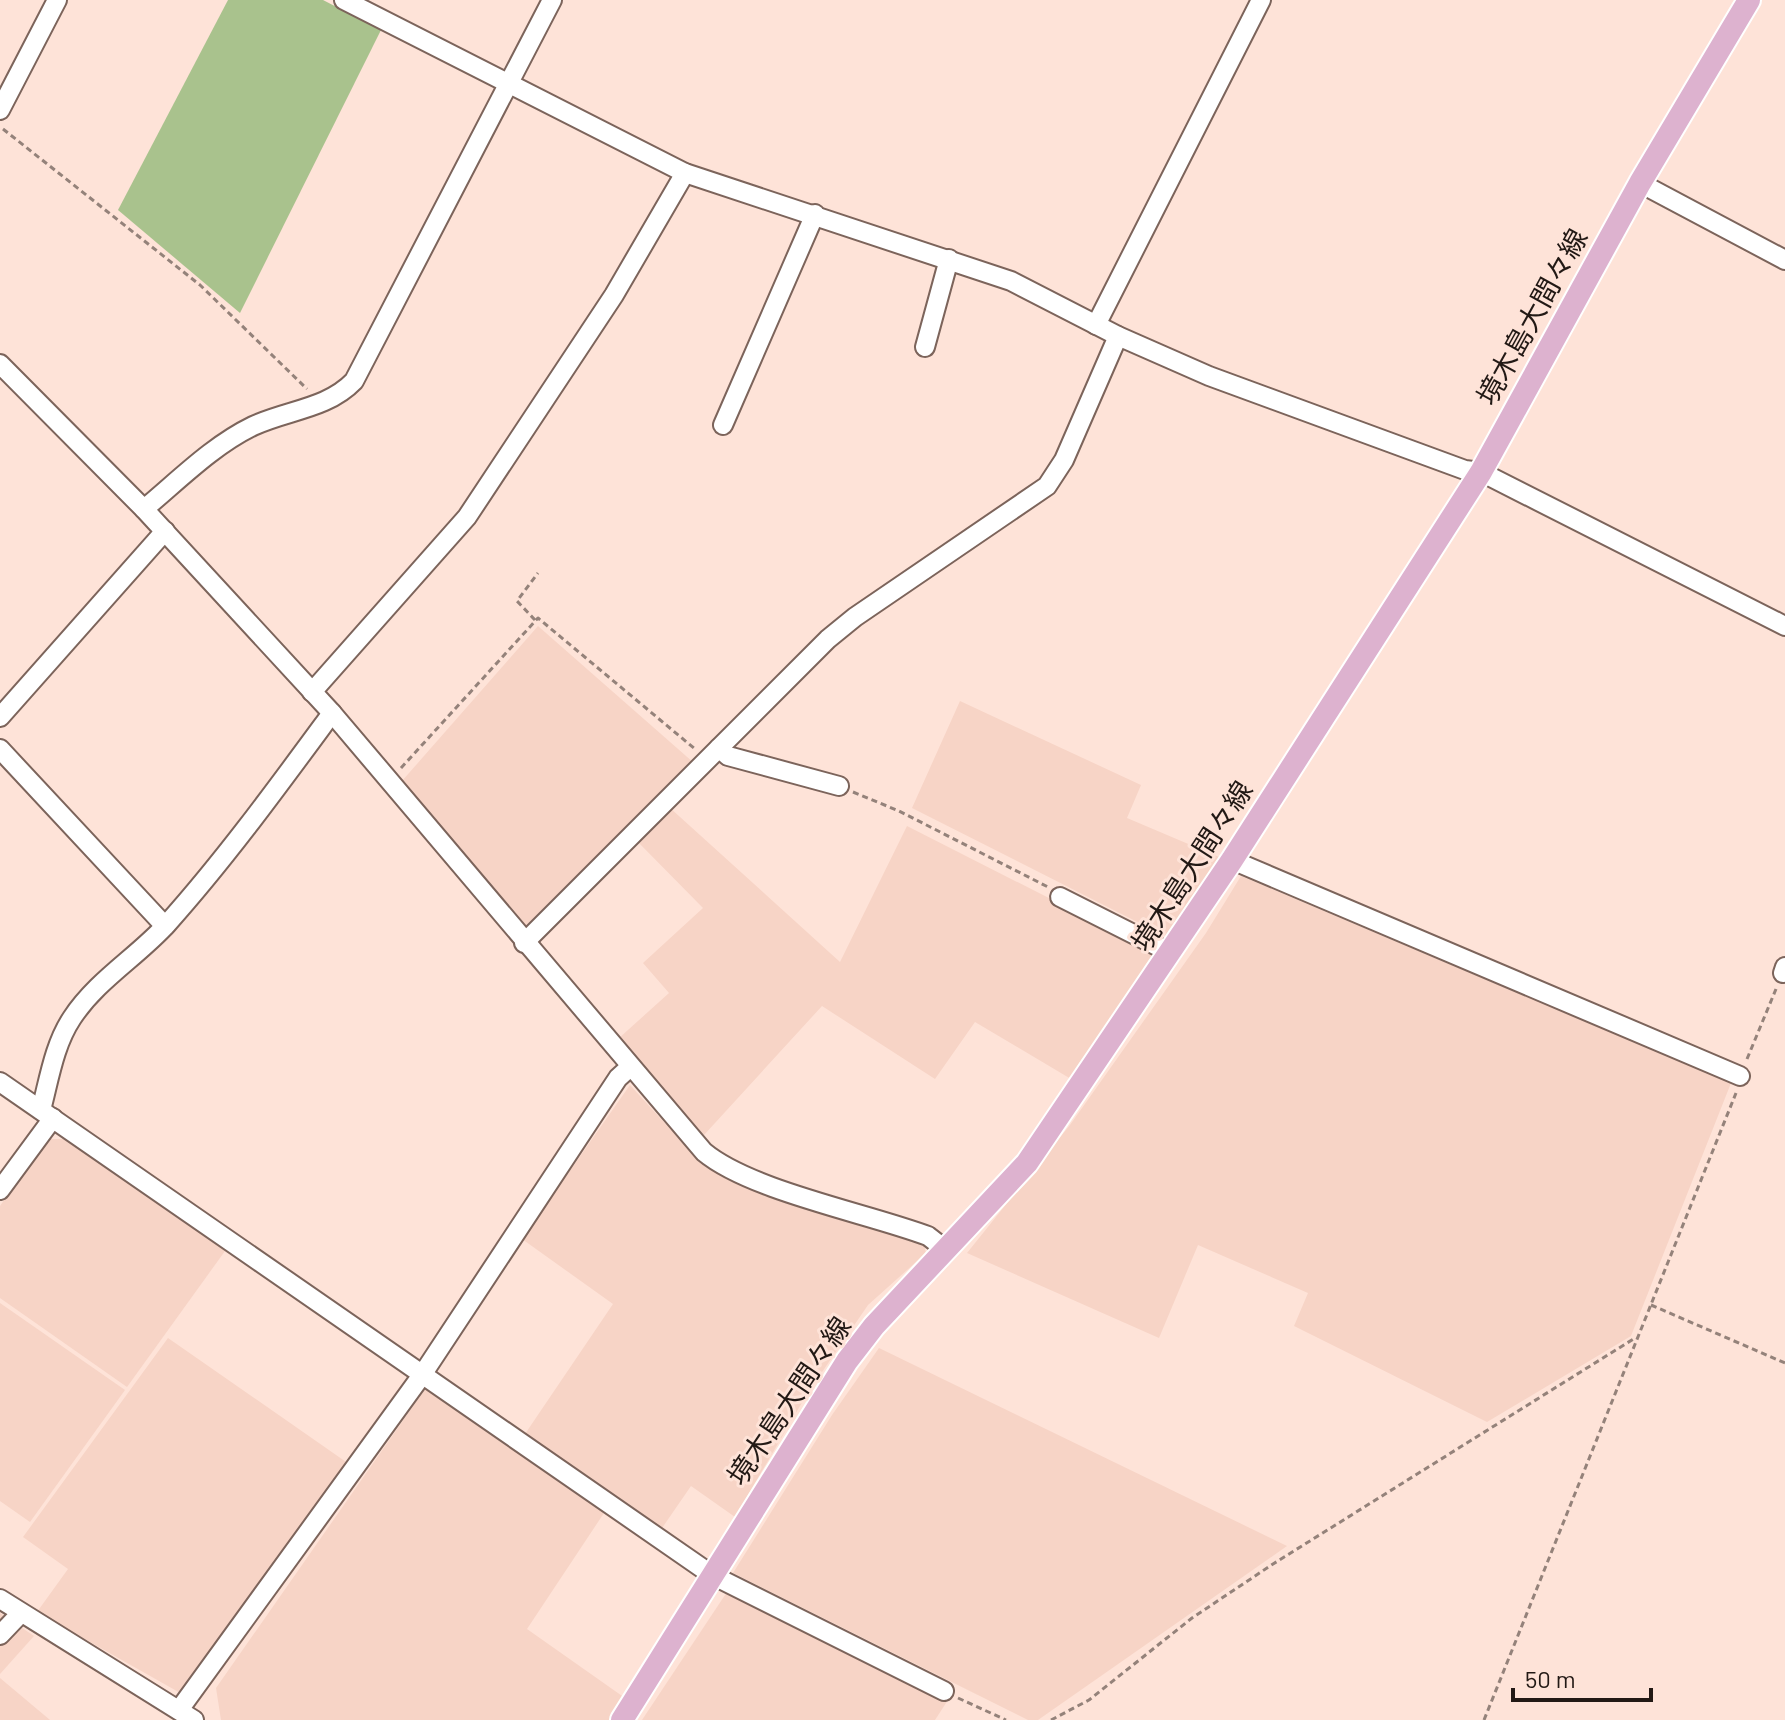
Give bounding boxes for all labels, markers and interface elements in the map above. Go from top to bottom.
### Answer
street label: 境木島大間々線 [1469,223,1594,410]
street label: 境木島大間々線 [1124,774,1259,957]
street label: 境木島大間々線 [719,1310,857,1491]
scale bar [1513,1652,1651,1702]
text: 50 m [1525,1664,1576,1693]

